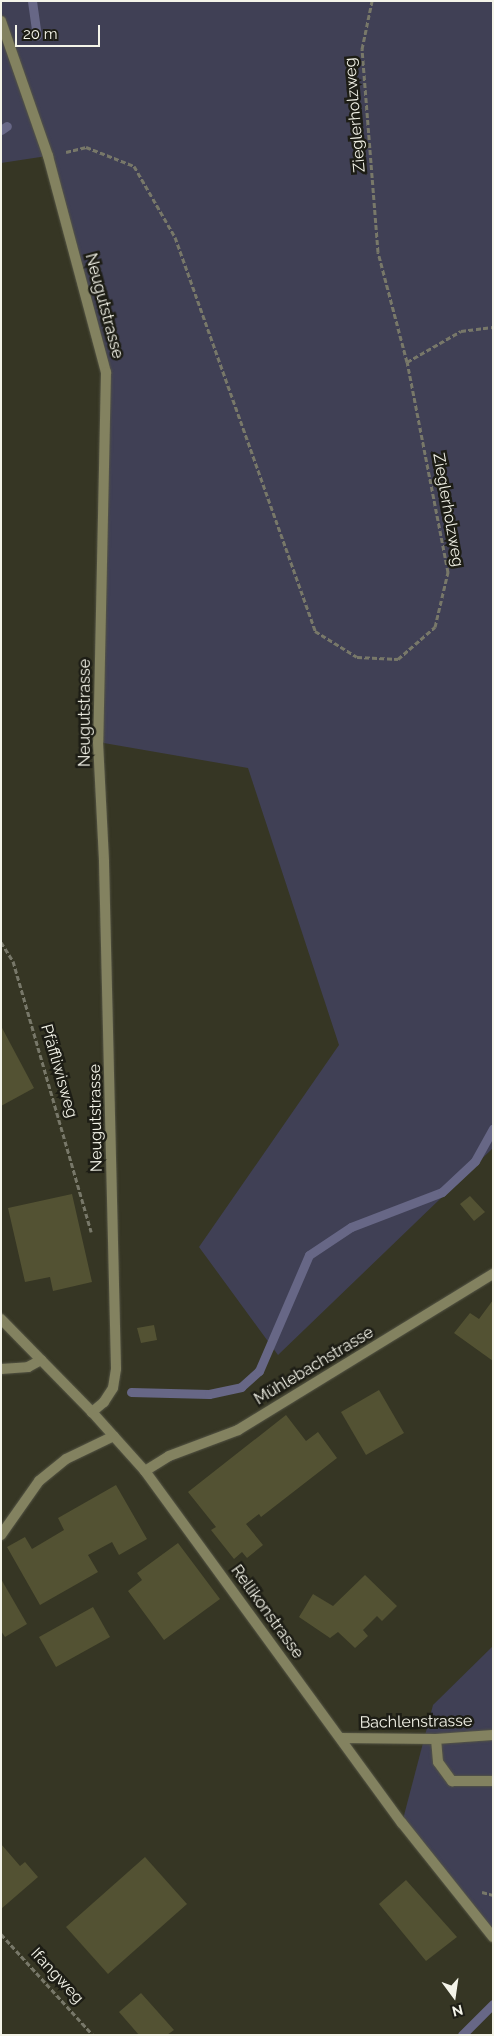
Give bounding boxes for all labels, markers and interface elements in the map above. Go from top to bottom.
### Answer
scale bar [18,15,102,47]
text: 20 m [23,25,58,43]
street label: Zieglerholzweg [340,57,370,173]
street label: Neugutstrasse [81,251,127,361]
street label: Zieglerholzweg [429,452,467,568]
street label: Neugutstrasse [75,659,95,767]
street label: Pfäffliwisweg [36,1022,82,1120]
street label: Neugutstrasse [85,1064,107,1172]
street label: Mühlebachstrasse [251,1323,377,1409]
street label: Rellikonstrasse [227,1561,307,1663]
street label: Bachlenstrasse [359,1711,473,1733]
street label: Ifangweg [26,1944,88,2008]
north arrow [429,1971,479,2021]
text: N [451,2001,465,2020]

